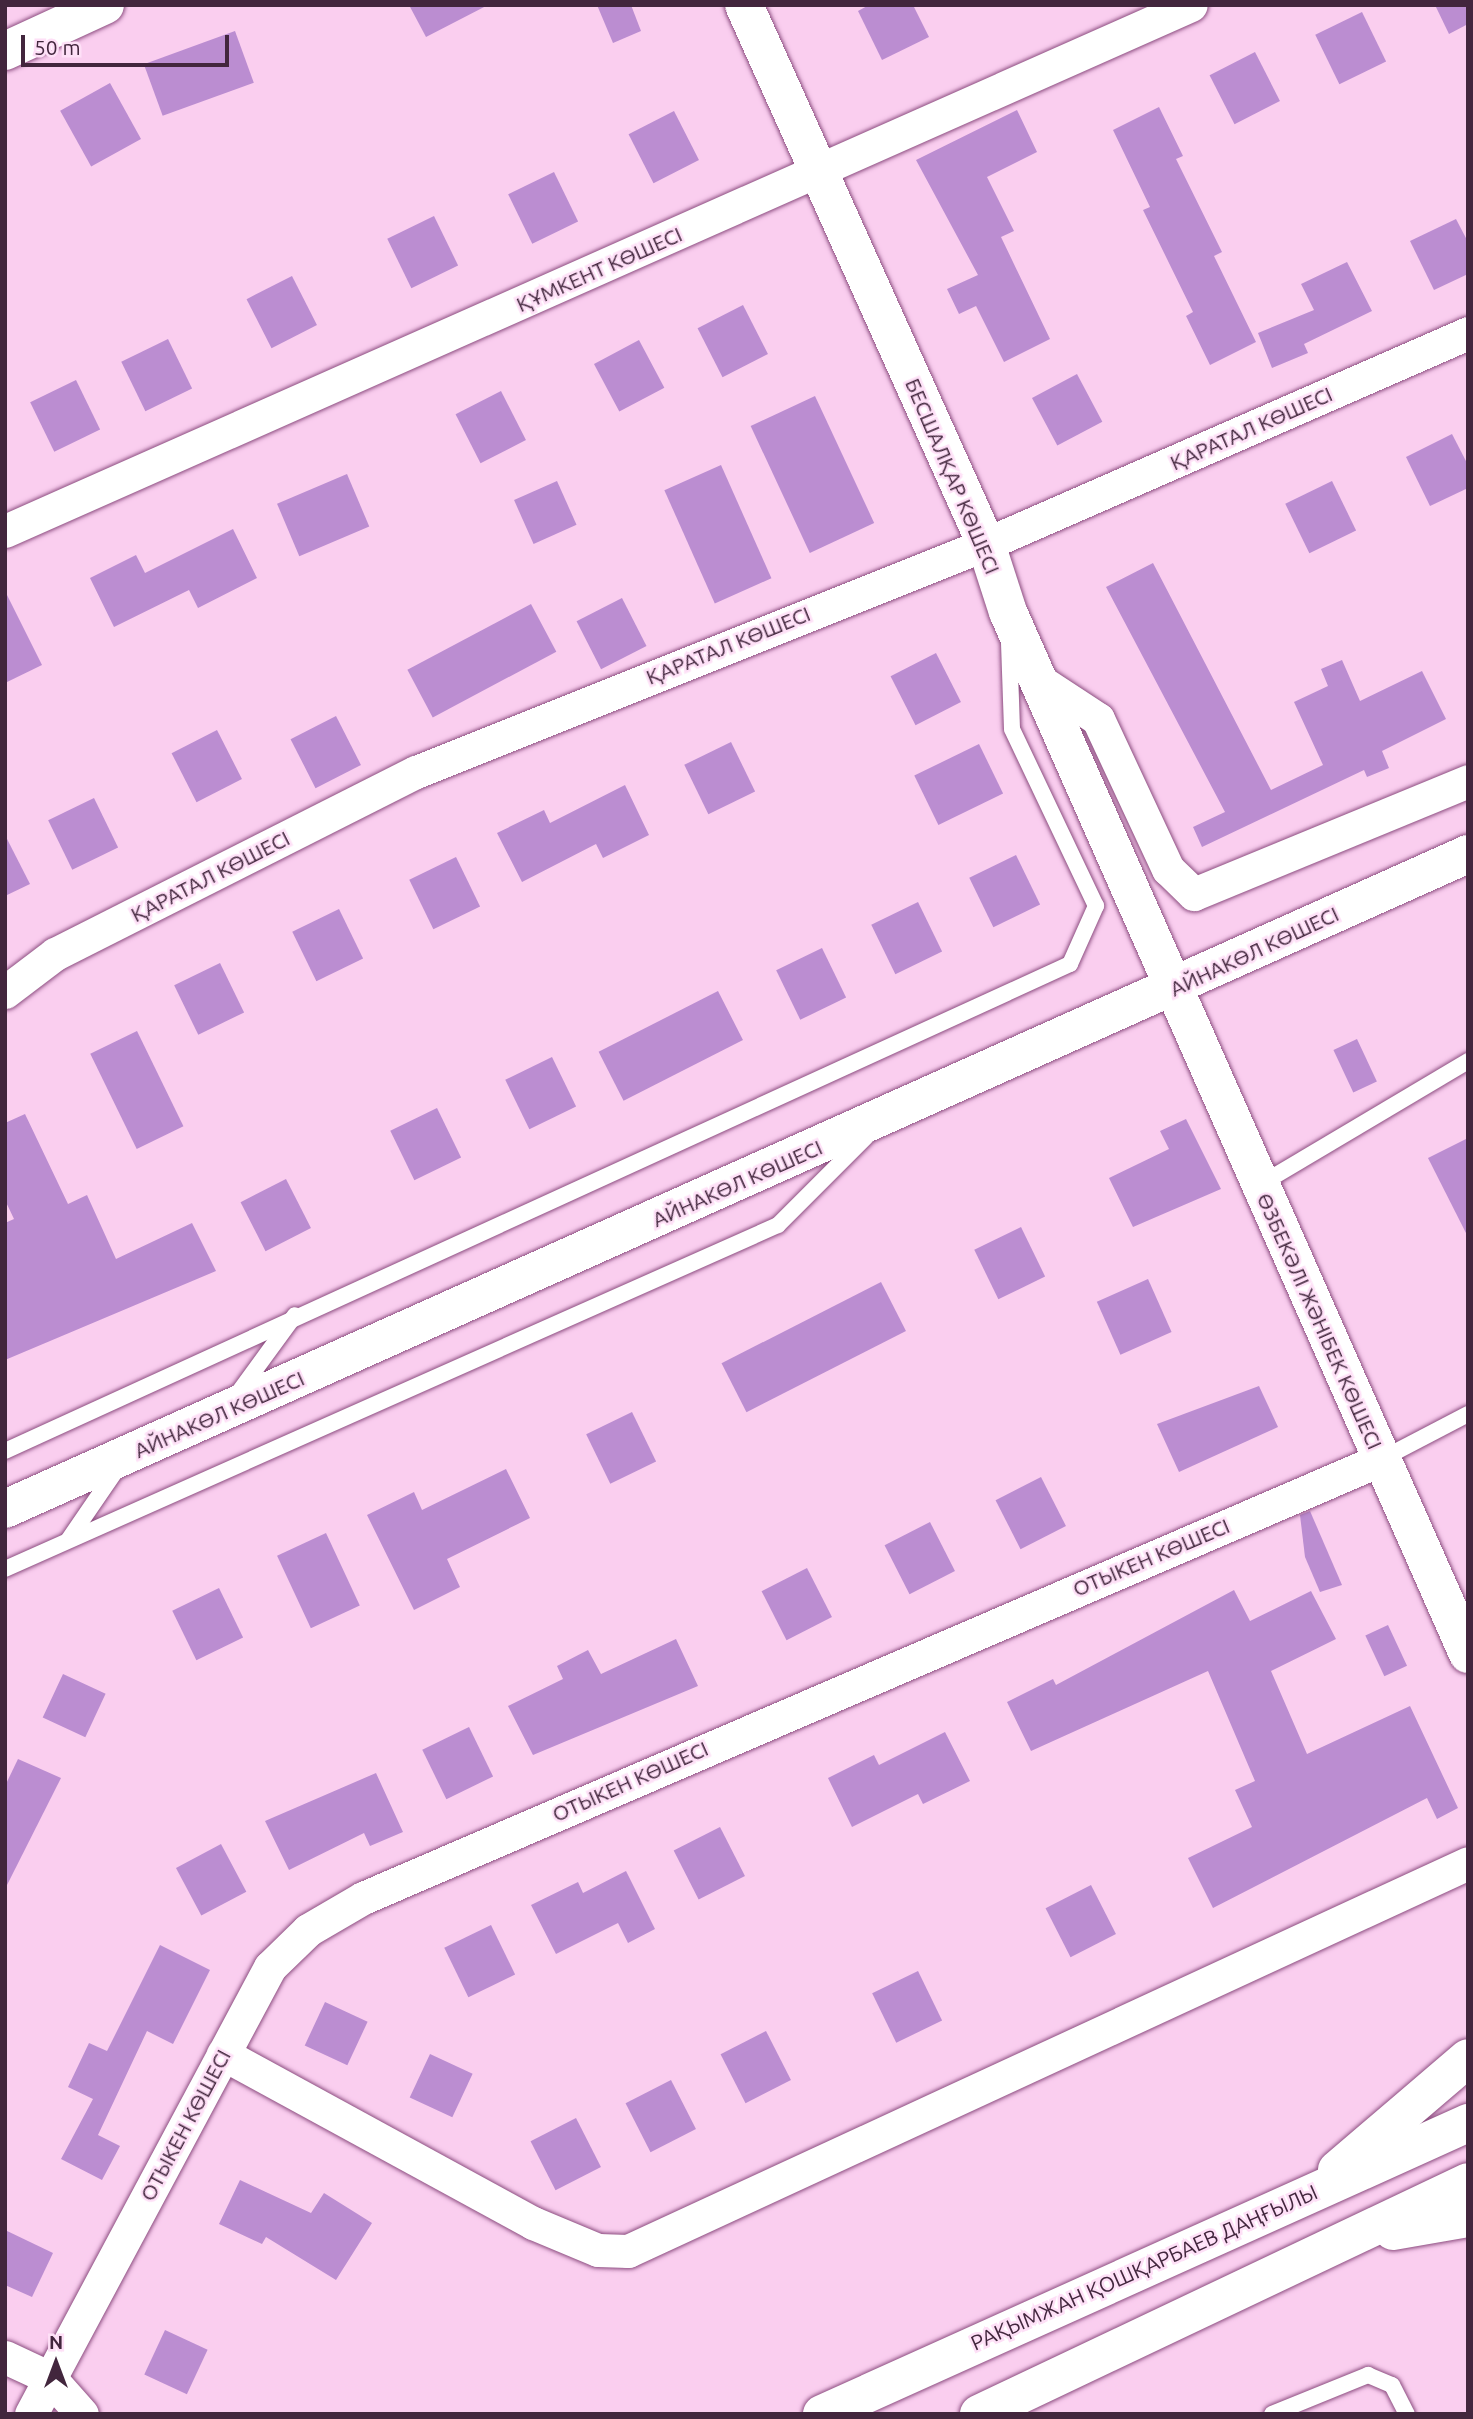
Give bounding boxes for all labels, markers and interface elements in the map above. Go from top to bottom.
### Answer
scale bar [24,21,233,65]
text: 50 m [34,35,81,59]
street label: ҚҰМКЕНТ КӨШЕСІ [512,221,686,317]
street label: БЕСШАЛҚАР КӨШЕСІ [900,374,1006,578]
street label: ҚАРАТАЛ КӨШЕСІ [1166,381,1336,475]
street label: ҚАРАТАЛ КӨШЕСІ [642,601,814,689]
street label: ҚАРАТАЛ КӨШЕСІ [126,825,294,927]
street label: АЙНАКӨЛ КӨШЕСІ [1166,901,1342,1001]
street label: АЙНАКӨЛ КӨШЕСІ [648,1134,826,1232]
street label: ӨЗБЕКӘЛІ ЖӘНІБЕК КӨШЕСІ [1252,1189,1388,1453]
street label: АЙНАКӨЛ КӨШЕСІ [130,1365,308,1463]
street label: ОТЫКЕН КӨШЕСІ [1069,1513,1233,1601]
street label: ОТЫКЕН КӨШЕСІ [548,1735,712,1827]
street label: ОТЫКЕН КӨШЕСІ [134,2045,236,2205]
street label: РАҚЫМЖАН ҚОШҚАРБАЕВ ДАҢҒЫЛЫ [967,2179,1321,2355]
north arrow [21,2328,91,2398]
text: N [49,2331,63,2353]

